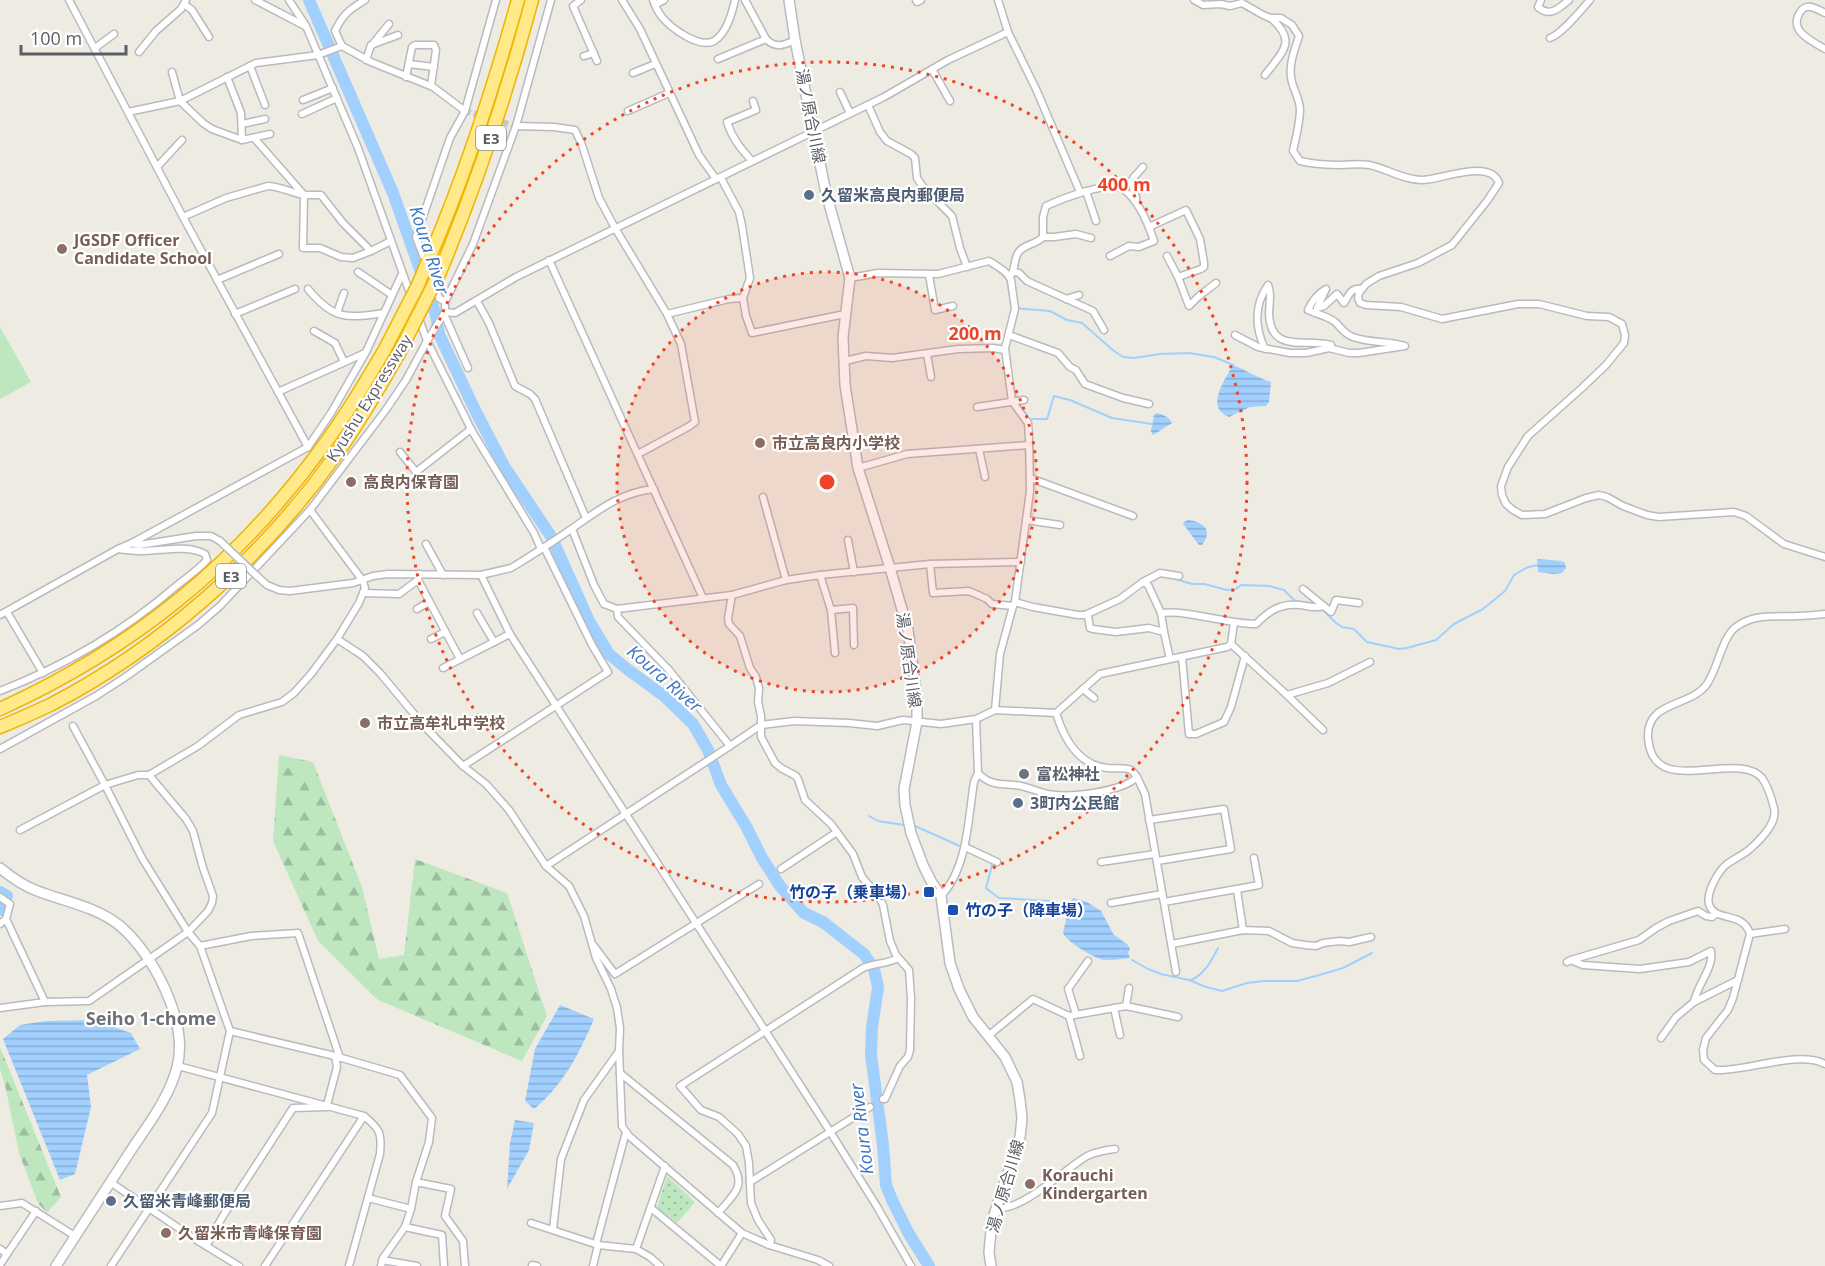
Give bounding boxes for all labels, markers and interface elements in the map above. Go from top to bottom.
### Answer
scale bar [21,18,126,56]
text: 100 m [30,26,82,50]
street label: 湯ノ原合川線 [791,67,831,165]
road number: E3 [476,126,506,150]
text: 400 m [1097,172,1151,196]
place label: 久留米高良内郵便局 [821,184,965,206]
marker: 久留米高良内郵便局 [802,188,816,202]
water label: Koura River [404,203,456,298]
place label: JGSDF Officer Candidate School [72,229,212,269]
marker: JGSDF Officer Candidate School [55,242,69,256]
text: 200 m [948,321,1002,345]
street label: Kyushu Expressway [321,329,418,466]
place label: 市立高良内小学校 [772,432,900,454]
marker: 市立高良内小学校 [753,436,767,450]
place label: 高良内保育園 [363,471,459,493]
centre of rings [817,472,837,492]
marker: 高良内保育園 [344,475,358,489]
road number: E3 [216,564,246,588]
street label: 湯ノ原合川線 [891,611,927,709]
water label: Koura River [623,639,708,718]
place label: 市立高牟礼中学校 [377,712,505,734]
marker: 市立高牟礼中学校 [358,716,372,730]
place label: 富松神社 [1036,763,1100,785]
marker: 富松神社 [1017,767,1031,781]
place label: 3町内公民館 [1030,792,1119,814]
marker: 3町内公民館 [1011,796,1025,810]
place label: 竹の子（乗車場） [789,881,917,903]
marker: 竹の子（乗車場） [922,885,936,899]
place label: 竹の子（降車場） [965,899,1093,921]
marker: 竹の子（降車場） [946,903,960,917]
district label: Seiho 1-chome [86,1006,216,1030]
water label: Koura River [843,1081,879,1176]
street label: 湯ノ原合川線 [981,1137,1029,1235]
place label: Korauchi Kindergarten [1042,1164,1148,1204]
marker: Korauchi Kindergarten [1023,1177,1037,1191]
place label: 久留米青峰郵便局 [123,1190,251,1212]
marker: 久留米青峰郵便局 [104,1194,118,1208]
place label: 久留米市青峰保育園 [178,1222,322,1244]
marker: 久留米市青峰保育園 [159,1226,173,1240]

